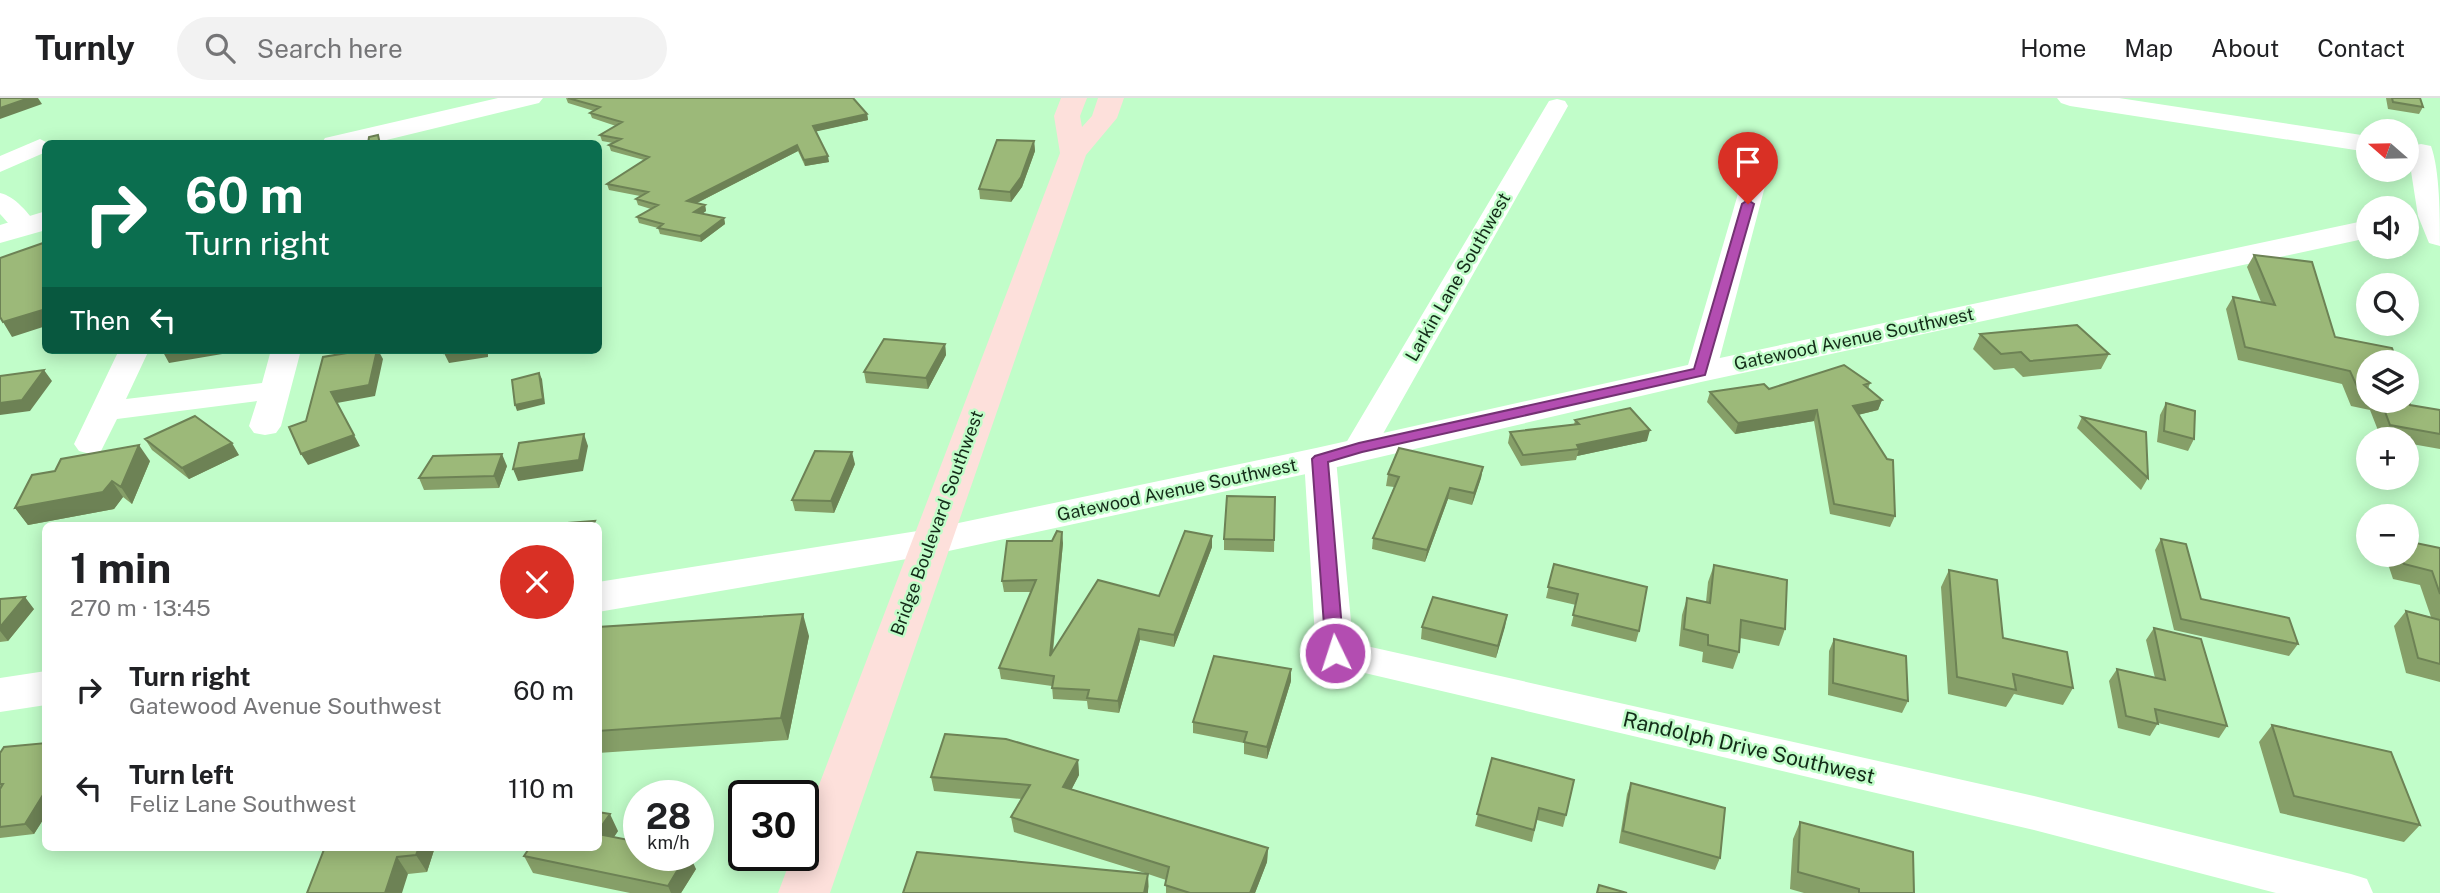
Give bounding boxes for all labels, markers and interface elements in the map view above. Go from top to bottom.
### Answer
search box [177,17,667,80]
text: Turnly [35,29,135,67]
icon: search [201,29,239,67]
text: Search here [257,33,403,64]
text: Home [2020,34,2086,62]
text: Map [2124,34,2173,62]
text: About [2211,34,2279,62]
text: Contact [2317,34,2405,62]
north arrow [2356,119,2418,182]
map controls [2356,119,2419,567]
pin [1718,132,1778,204]
icon: arrive [1729,143,1767,181]
text: 60 m [185,166,304,224]
icon: right [70,168,161,259]
street label: Larkin Lane Southwest [1401,189,1514,365]
button: sound [2356,196,2419,259]
text: Turn right [185,225,330,262]
button: search [2356,273,2419,336]
icon: left [144,301,182,339]
street label: Gatewood Avenue Southwest [1732,303,1976,374]
text: Then [70,305,130,336]
button: layers [2356,350,2419,413]
street label: Bridge Boulevard Southwest [886,407,987,638]
button: + [2356,427,2419,490]
street label: Gatewood Avenue Southwest [1055,454,1299,525]
button: − [2356,504,2419,567]
text: 1 min [70,543,171,592]
button: close [500,545,574,619]
text: 270 m · 13:45 [70,594,211,621]
position arrow [1298,616,1372,690]
text: Turn right [129,661,251,692]
icon: right [70,671,108,709]
text: 60 m [513,675,574,706]
text: Gatewood Avenue Southwest [129,692,442,719]
street label: Randolph Drive Southwest [1621,706,1878,789]
text: Turn left [129,759,234,790]
icon: left [70,769,108,807]
text: 110 m [508,773,574,804]
speed limit sign: 30 [728,780,819,871]
text: Feliz Lane Southwest [129,790,356,817]
text: 28 [646,796,691,837]
text: km/h [647,832,690,853]

